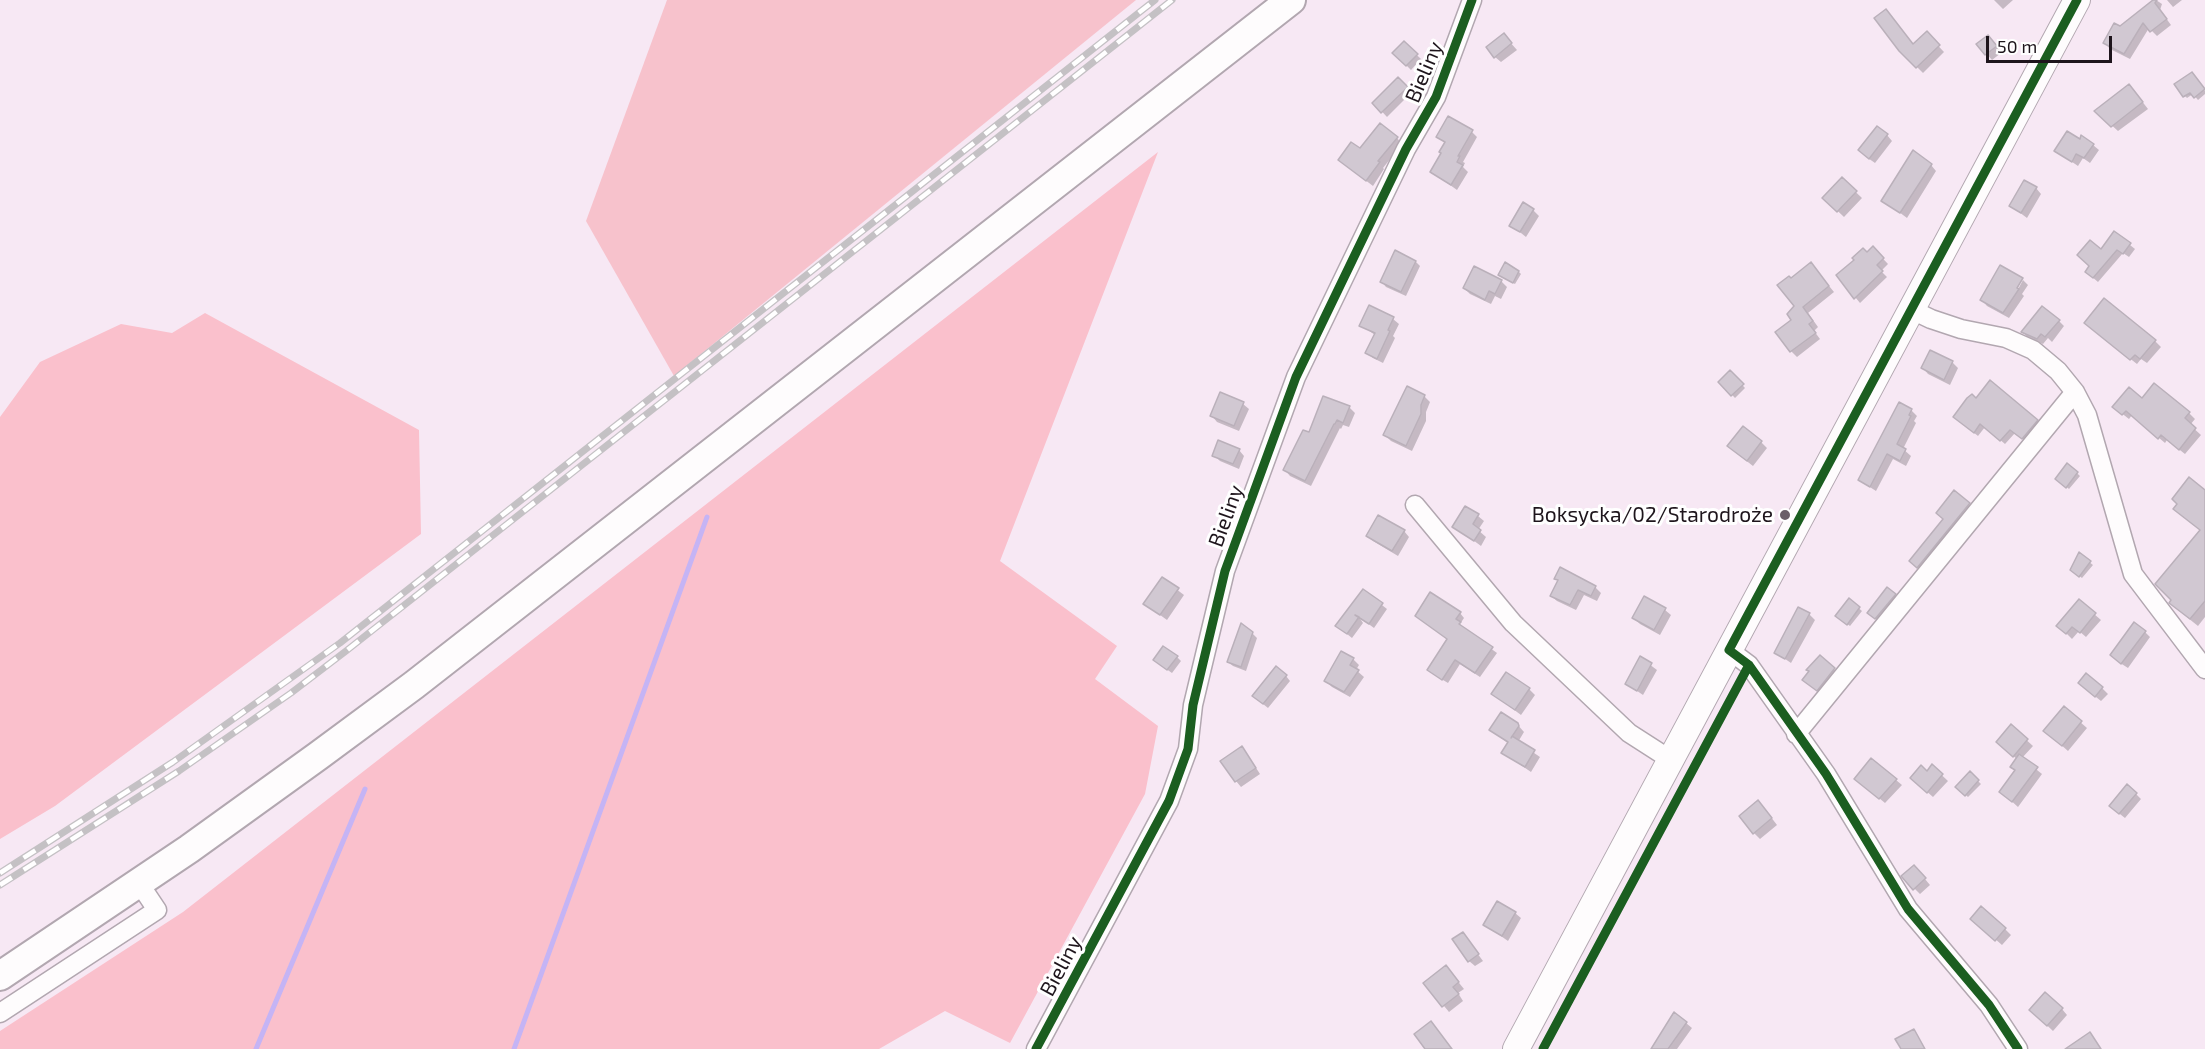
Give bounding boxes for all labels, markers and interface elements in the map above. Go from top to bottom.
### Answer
scale bar [1989,24,2115,62]
text: 50 m [1997,35,2037,57]
street label: Bieliny [1400,38,1448,106]
street label: Bieliny [1203,481,1249,551]
place label: Boksycka/02/Starodroże [1532,502,1773,528]
marker: Boksycka/02/Starodroże [1778,508,1792,522]
street label: Bieliny [1035,932,1087,1000]

